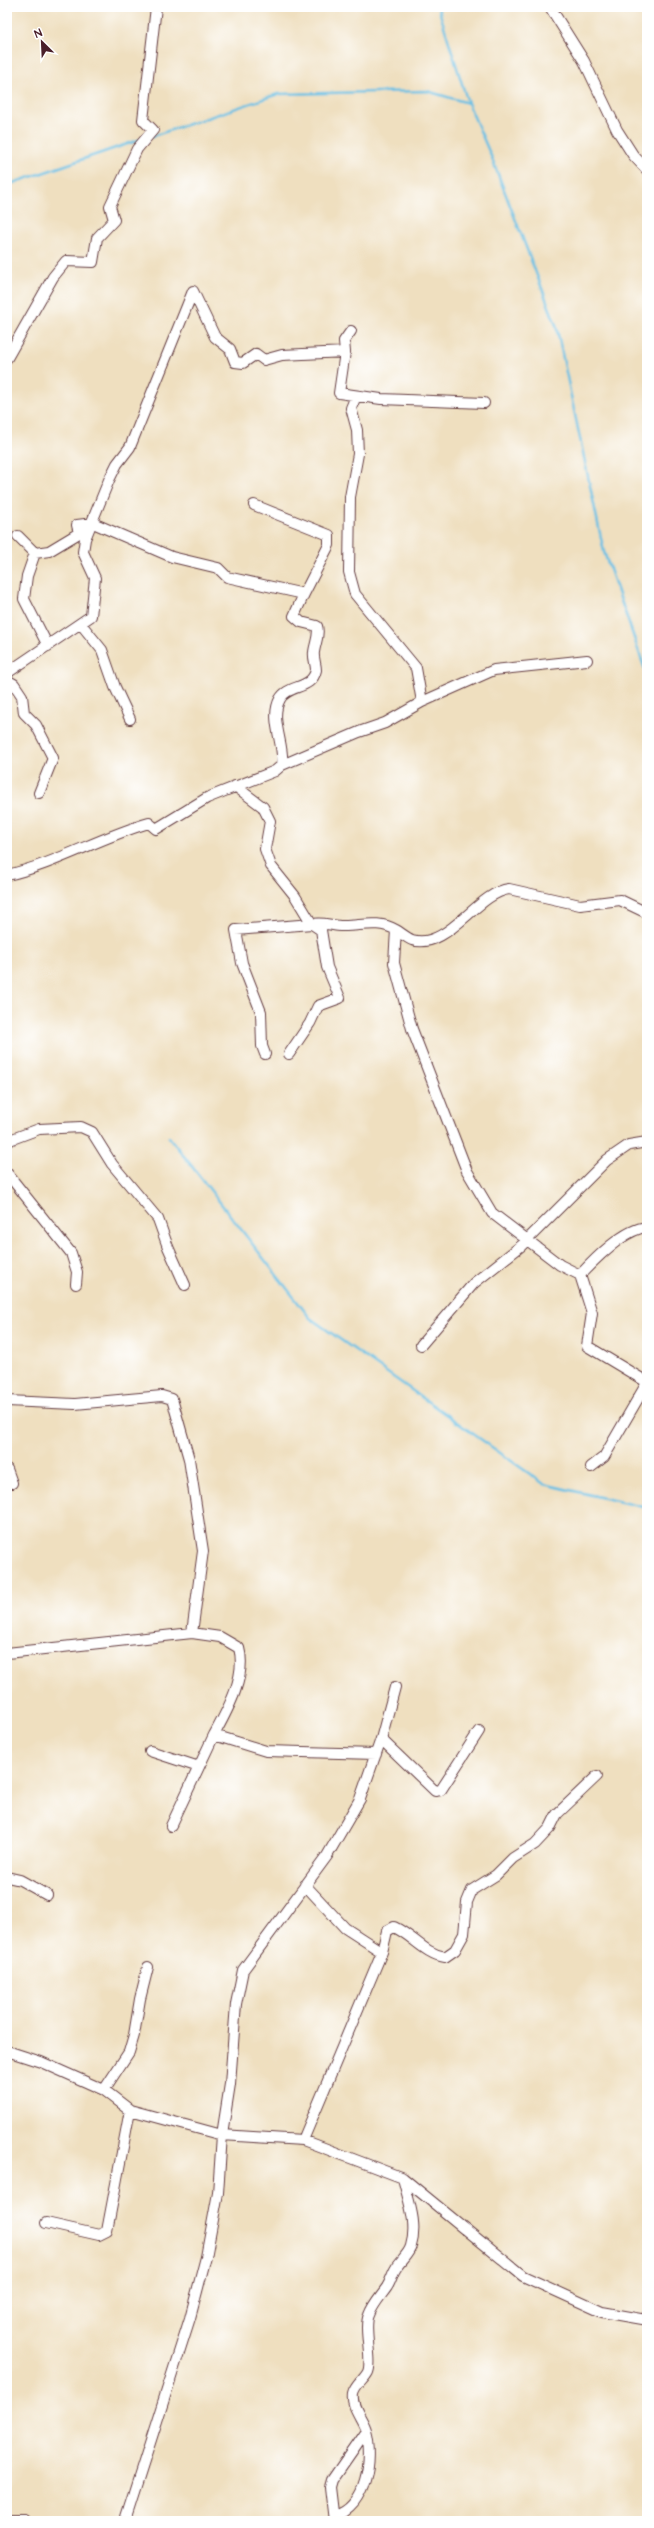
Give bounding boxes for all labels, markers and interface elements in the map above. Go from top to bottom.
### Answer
north arrow [22,22,62,62]
text: N [32,25,44,42]

